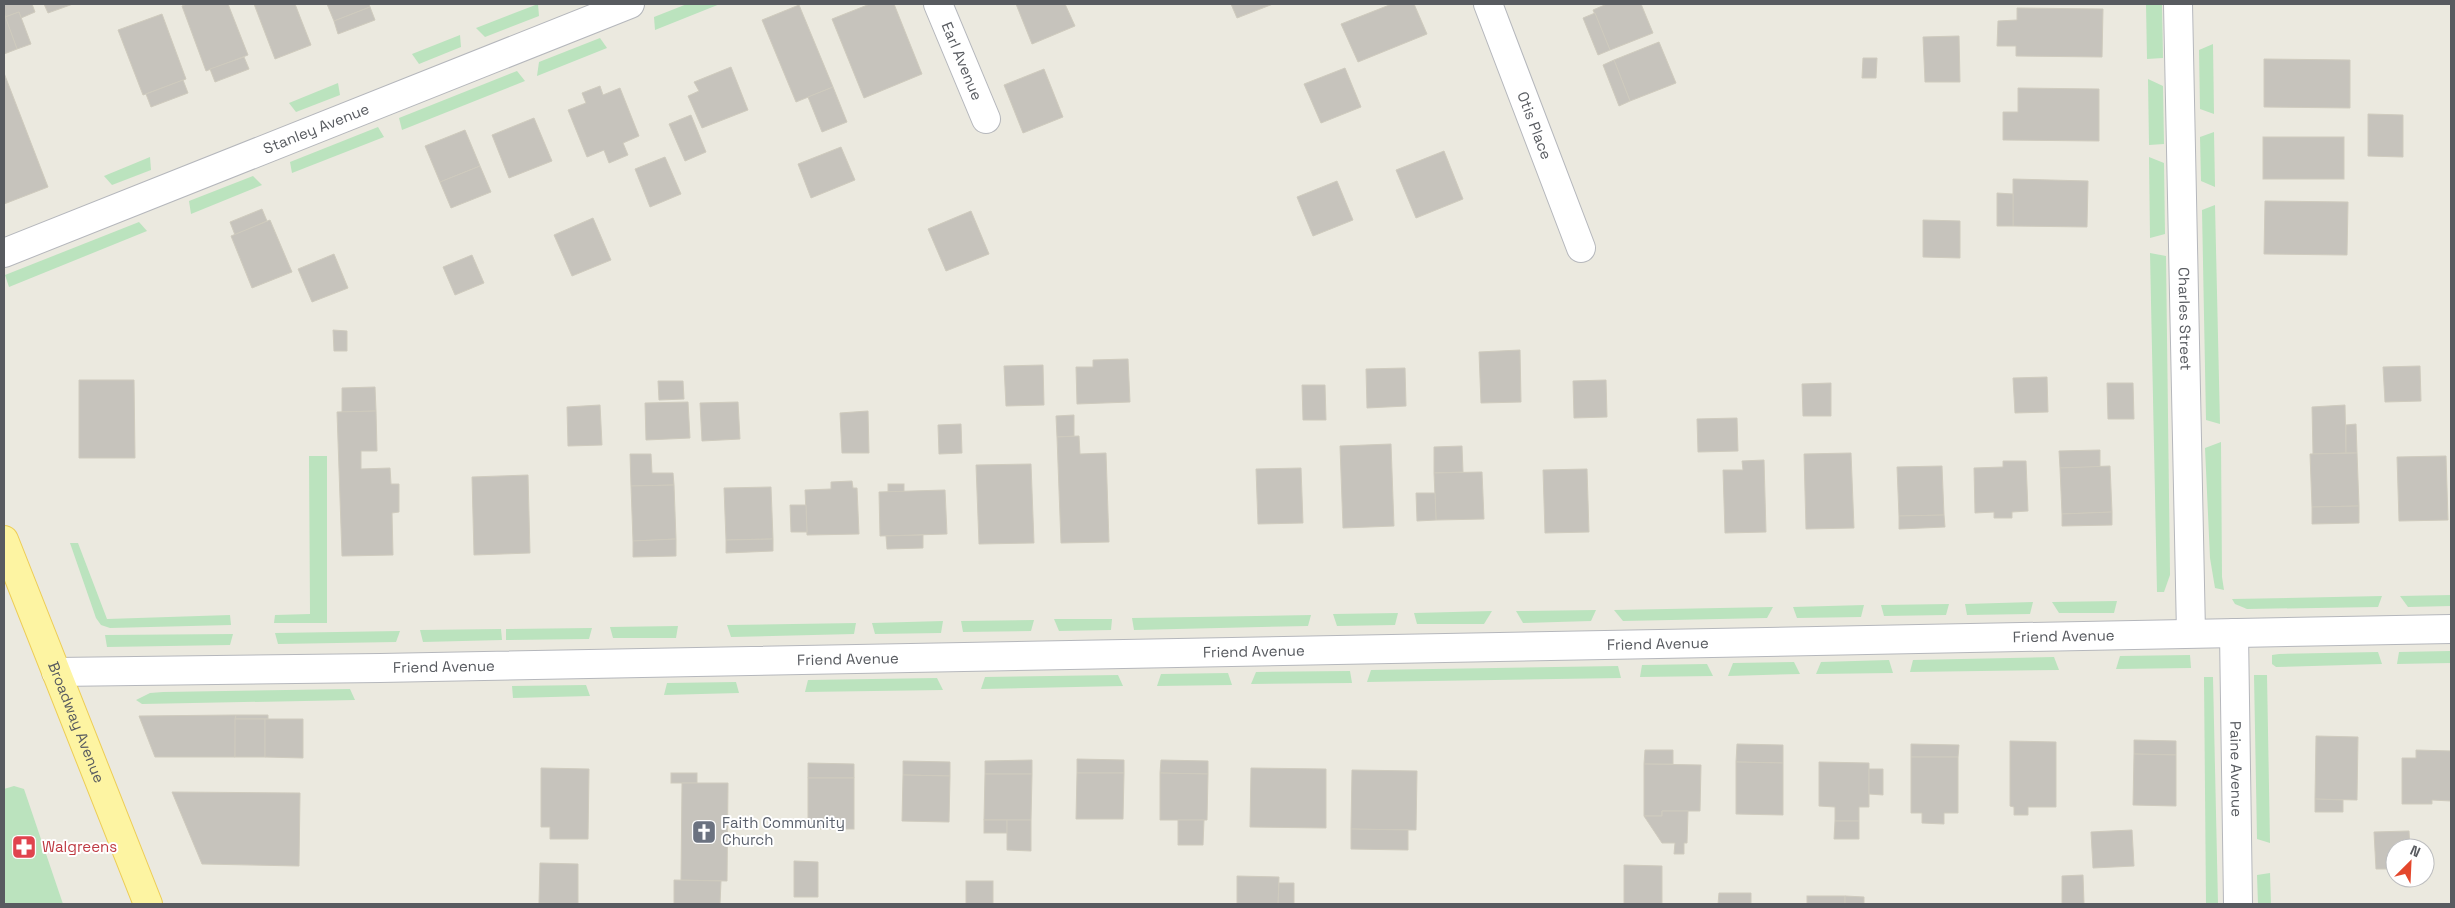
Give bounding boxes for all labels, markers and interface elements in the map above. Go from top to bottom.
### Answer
street label: Earl Avenue [938,19,987,103]
street label: Otis Place [1513,89,1556,162]
street label: Stanley Avenue [260,99,372,158]
street label: Charles Street [2174,267,2196,371]
street label: Friend Avenue [2013,625,2115,646]
street label: Friend Avenue [1607,633,1709,654]
street label: Friend Avenue [1203,641,1305,662]
street label: Friend Avenue [797,648,899,669]
street label: Friend Avenue [393,656,495,677]
street label: Broadway Avenue [44,659,109,786]
street label: Paine Avenue [2226,721,2247,817]
place label: Faith Community Church [722,813,845,849]
church icon: Faith Community Church [691,819,717,845]
pharmacy icon: Walgreens [11,834,37,860]
place label: Walgreens [42,837,117,856]
north arrow [2385,838,2435,888]
text: N [2407,841,2423,861]

